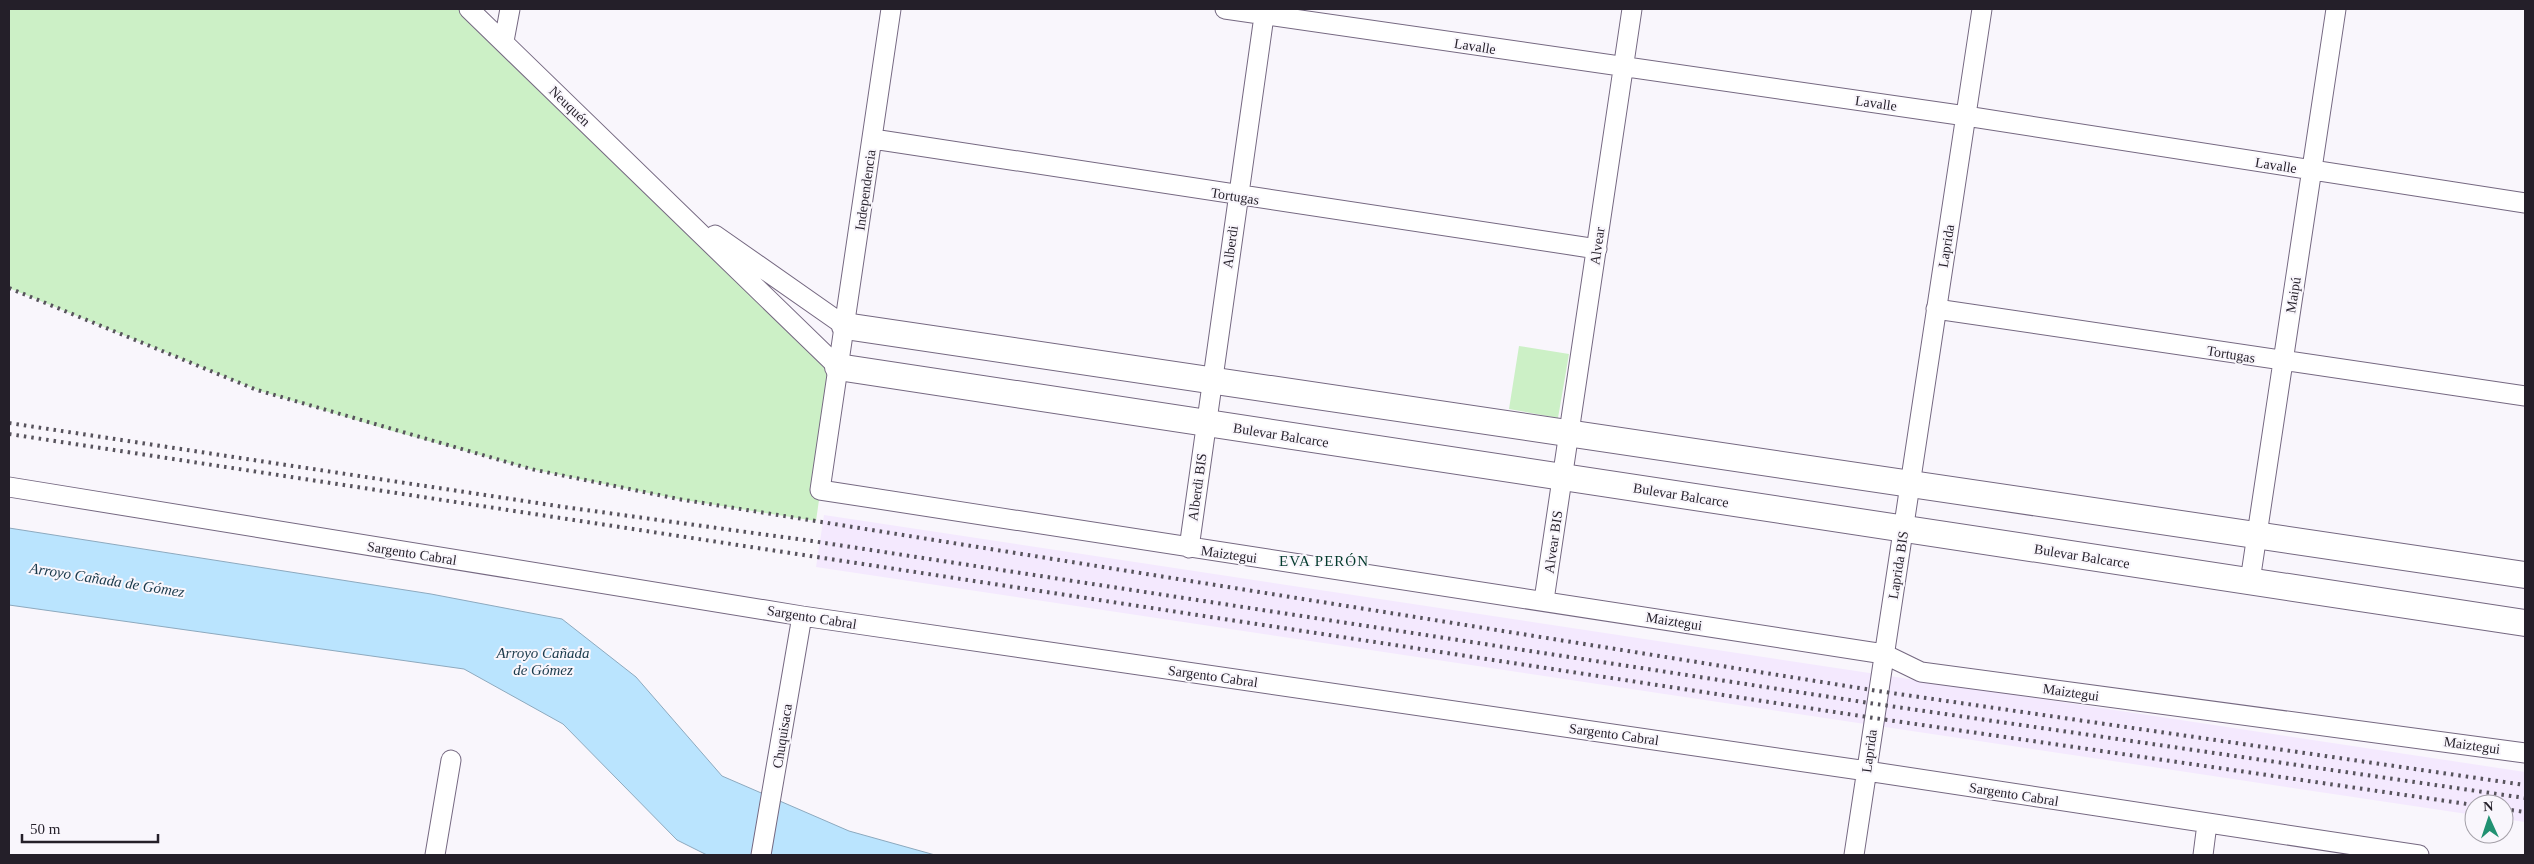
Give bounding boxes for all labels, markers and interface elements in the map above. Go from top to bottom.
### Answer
street label: Lavalle [1453,36,1497,57]
street label: Neuquén [546,83,593,129]
street label: Lavalle [1854,93,1898,114]
street label: Independencia [852,148,879,232]
street label: Lavalle [2254,155,2298,176]
street label: Tortugas [1210,185,1260,208]
street label: Laprida [1936,223,1957,269]
street label: Alberdi [1220,225,1241,269]
street label: Alvear [1587,226,1608,266]
street label: Maipú [2283,276,2304,314]
street label: Tortugas [2206,343,2256,366]
street label: Bulevar Balcarce [1232,421,1330,450]
street label: Alberdi BIS [1185,452,1210,522]
street label: Bulevar Balcarce [1632,481,1730,510]
street label: Alvear BIS [1542,510,1565,575]
street label: Laprida BIS [1886,530,1911,600]
street label: Sargento Cabral [366,539,458,568]
street label: Bulevar Balcarce [2033,542,2131,571]
street label: Maiztegui [1200,543,1258,566]
district label: EVA PERÓN [1279,553,1369,569]
water label: Arroyo Cañada de Gómez [27,560,186,600]
street label: Sargento Cabral [766,603,858,632]
street label: Maiztegui [1645,610,1703,633]
water label: Arroyo Cañada de Gómez [495,645,590,678]
street label: Sargento Cabral [1167,663,1259,690]
street label: Maiztegui [2042,681,2100,704]
street label: Chuquisaca [770,702,795,770]
street label: Sargento Cabral [1568,721,1660,748]
street label: Laprida [1859,728,1880,774]
street label: Maiztegui [2443,734,2501,757]
street label: Sargento Cabral [1968,780,2060,809]
north arrow [2464,794,2514,844]
text: N [2483,799,2494,814]
scale bar [22,812,159,844]
text: 50 m [30,821,61,837]

